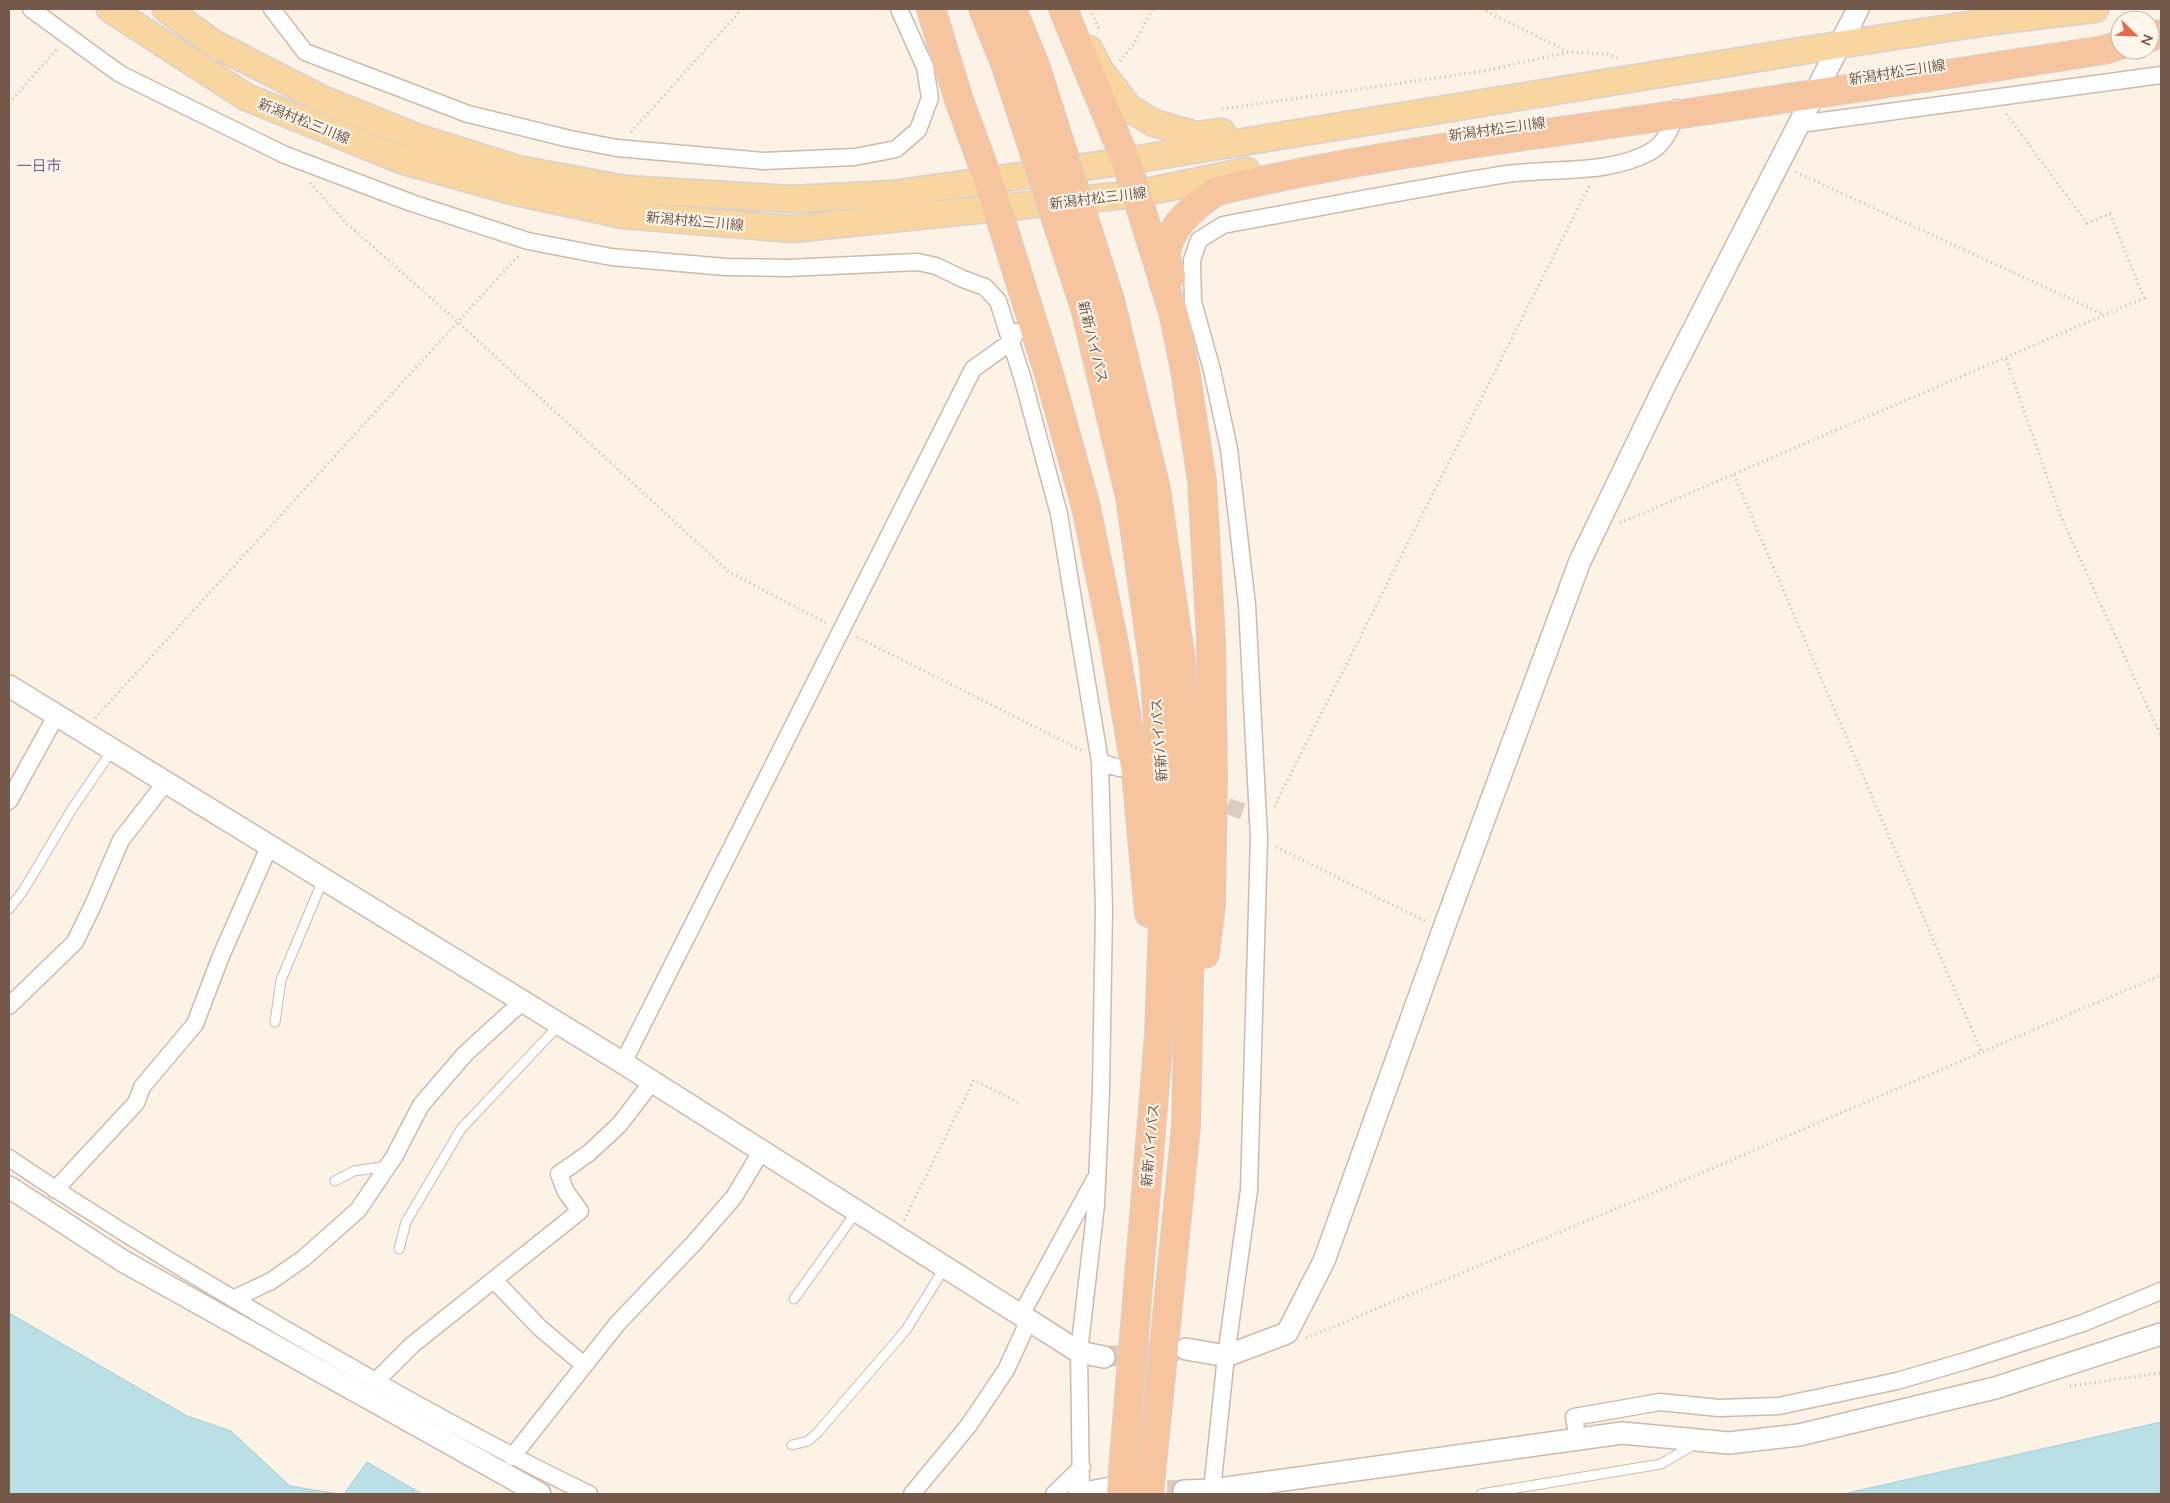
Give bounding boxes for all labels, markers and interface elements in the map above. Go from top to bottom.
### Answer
north arrow [2110,10,2160,60]
text: N [2137,32,2157,48]
street label: 新潟村松三川線 [1847,55,1947,89]
street label: 新潟村松三川線 [255,94,353,148]
street label: 新潟村松三川線 [1447,113,1547,145]
district label: 一日市 [16,156,62,175]
street label: 新潟村松三川線 [1048,183,1148,213]
street label: 新潟村松三川線 [645,208,745,234]
street label: 新新バイパス [1074,299,1112,385]
street label: 新新バイパス [1147,698,1171,782]
street label: 新新バイパス [1137,1103,1163,1187]

